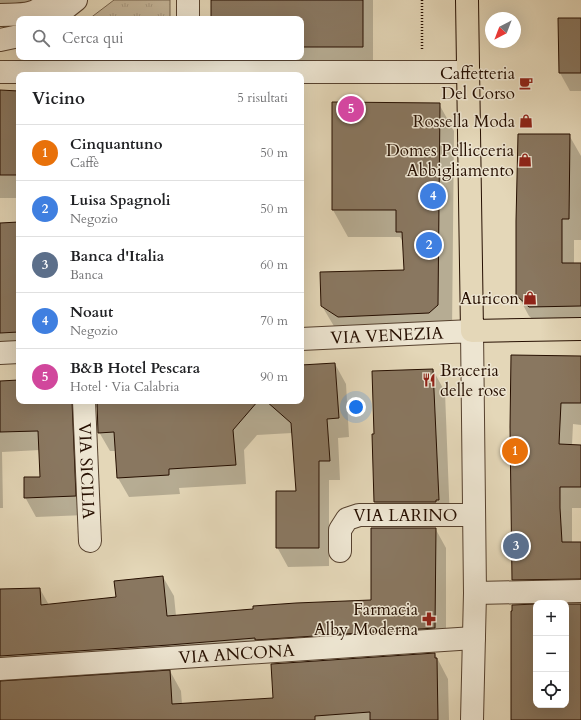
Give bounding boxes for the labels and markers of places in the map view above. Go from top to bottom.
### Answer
place label: Caffetteria Del Corso [440,62,516,105]
cafe icon: Caffetteria Del Corso [518,75,534,91]
pin: 5 [338,94,364,124]
place label: Rossella Moda [413,110,516,133]
shop icon: Rossella Moda [518,113,534,129]
place label: Domes Pellicceria Abbigliamento [386,139,515,182]
shop icon: Domes Pellicceria Abbigliamento [517,152,533,168]
pin: 4 [420,181,446,211]
pin: 2 [416,230,442,260]
place label: Auricon [460,287,519,310]
shop icon: Auricon [522,290,538,306]
place label: Braceria delle rose [440,359,507,402]
restaurant icon: Braceria delle rose [421,372,437,388]
pin: 1 [502,436,528,466]
pin: 3 [503,531,529,561]
place label: Farmacia Alby Moderna [314,598,419,641]
pharmacy icon: Farmacia Alby Moderna [421,611,437,627]

